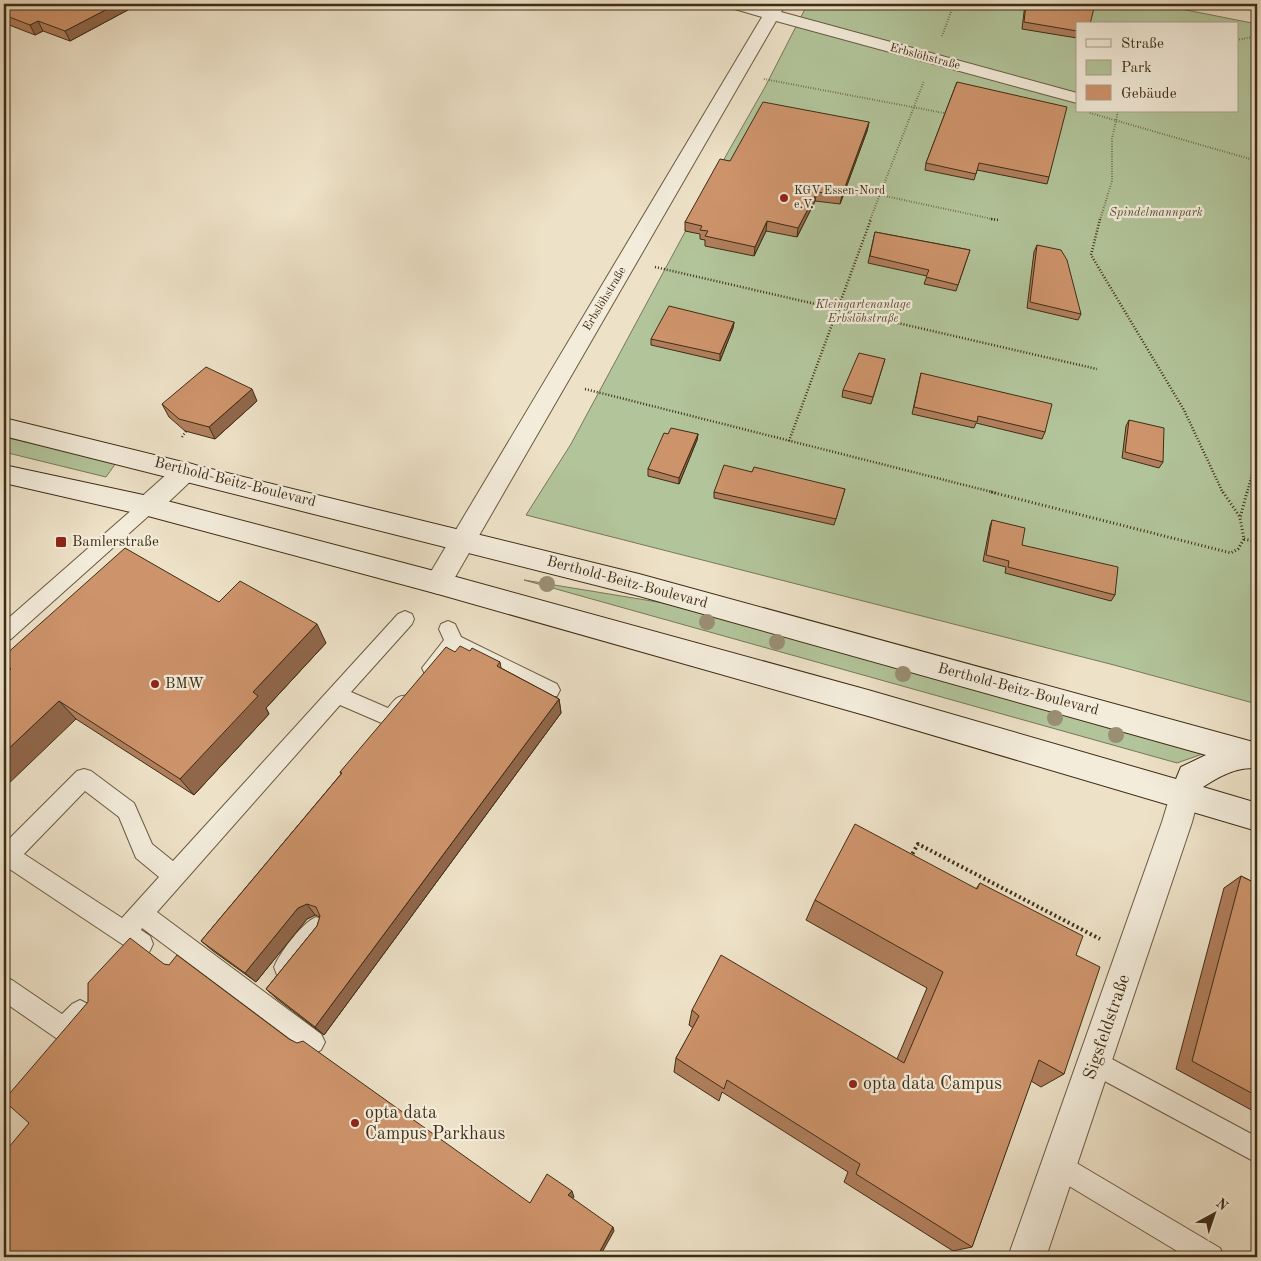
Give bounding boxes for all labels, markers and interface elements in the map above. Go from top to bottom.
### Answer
legend [1076,22,1238,112]
text: Straße [1121,37,1164,52]
street label: Erbslöhstraße [888,42,962,72]
text: Park [1121,61,1152,76]
text: Gebäude [1121,87,1177,102]
place label: KGV Essen-Nord e.V. [794,185,885,211]
marker: KGV Essen-Nord e.V. [778,192,790,204]
park label: Spindelmannpark [1109,207,1203,219]
street label: Erbslöhstraße [581,264,629,333]
park label: Kleingartenanlage Erbslöhstraße [814,299,911,325]
street label: Berthold-Beitz-Boulevard [153,456,318,510]
marker: Bamlerstraße [54,535,68,549]
place label: Bamlerstraße [72,535,159,550]
street label: Berthold-Beitz-Boulevard [545,554,709,612]
street label: Berthold-Beitz-Boulevard [936,661,1100,719]
place label: BMW [165,677,204,692]
marker: BMW [149,678,161,690]
street label: Sigsfeldstraße [1081,972,1133,1082]
place label: opta data Campus [863,1075,1002,1093]
marker: opta data Campus [847,1078,859,1090]
place label: opta data Campus Parkhaus [365,1104,505,1143]
marker: opta data Campus Parkhaus [349,1117,361,1129]
north arrow [1188,1188,1238,1238]
text: N [1213,1196,1231,1214]

